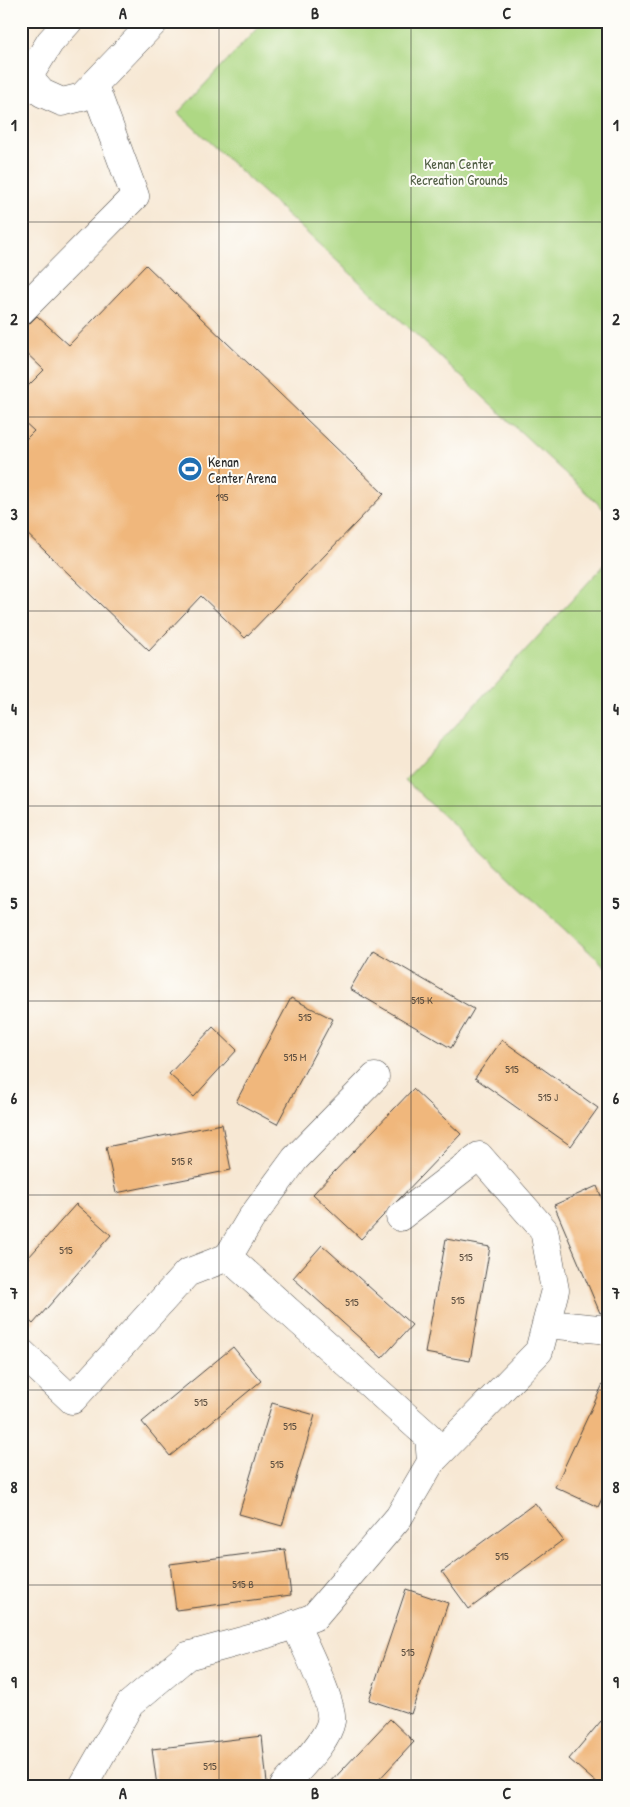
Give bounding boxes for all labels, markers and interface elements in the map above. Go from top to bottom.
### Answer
text: A [119,2,127,24]
text: B [311,2,319,24]
text: C [503,2,512,24]
text: 1 [11,114,17,136]
text: 1 [613,114,619,136]
park label: Kenan Center Recreation Grounds [410,154,508,189]
text: 2 [10,308,18,330]
text: 2 [612,308,620,330]
place label: Kenan Center Arena [208,452,277,487]
sports icon: Kenan Center Arena [177,456,203,482]
house number: 195 [216,490,229,504]
text: 3 [10,503,18,525]
text: 3 [612,503,620,525]
text: 4 [11,698,17,720]
text: 4 [613,698,619,720]
text: 5 [11,892,18,914]
text: 5 [613,892,620,914]
house number: 515 K [411,993,433,1007]
house number: 515 [298,1010,312,1024]
house number: 515 M [284,1050,307,1064]
house number: 515 [505,1062,519,1076]
text: 6 [11,1087,18,1109]
text: 6 [613,1087,620,1109]
house number: 515 J [538,1090,558,1104]
house number: 515 R [172,1154,192,1168]
house number: 515 [59,1243,73,1257]
house number: 515 [459,1250,473,1264]
text: 7 [9,1282,18,1304]
text: 7 [611,1282,620,1304]
house number: 515 [451,1293,465,1307]
house number: 515 [345,1295,359,1309]
house number: 515 [194,1395,208,1409]
house number: 515 [283,1419,297,1433]
house number: 515 [270,1457,284,1471]
text: 8 [11,1476,18,1498]
text: 8 [613,1476,620,1498]
house number: 515 [495,1549,509,1563]
house number: 515 B [232,1577,254,1591]
house number: 515 [401,1645,415,1659]
text: 9 [11,1671,17,1693]
text: 9 [613,1671,619,1693]
house number: 515 [203,1759,217,1773]
text: A [119,1782,127,1804]
text: B [311,1782,319,1804]
text: C [503,1782,512,1804]

